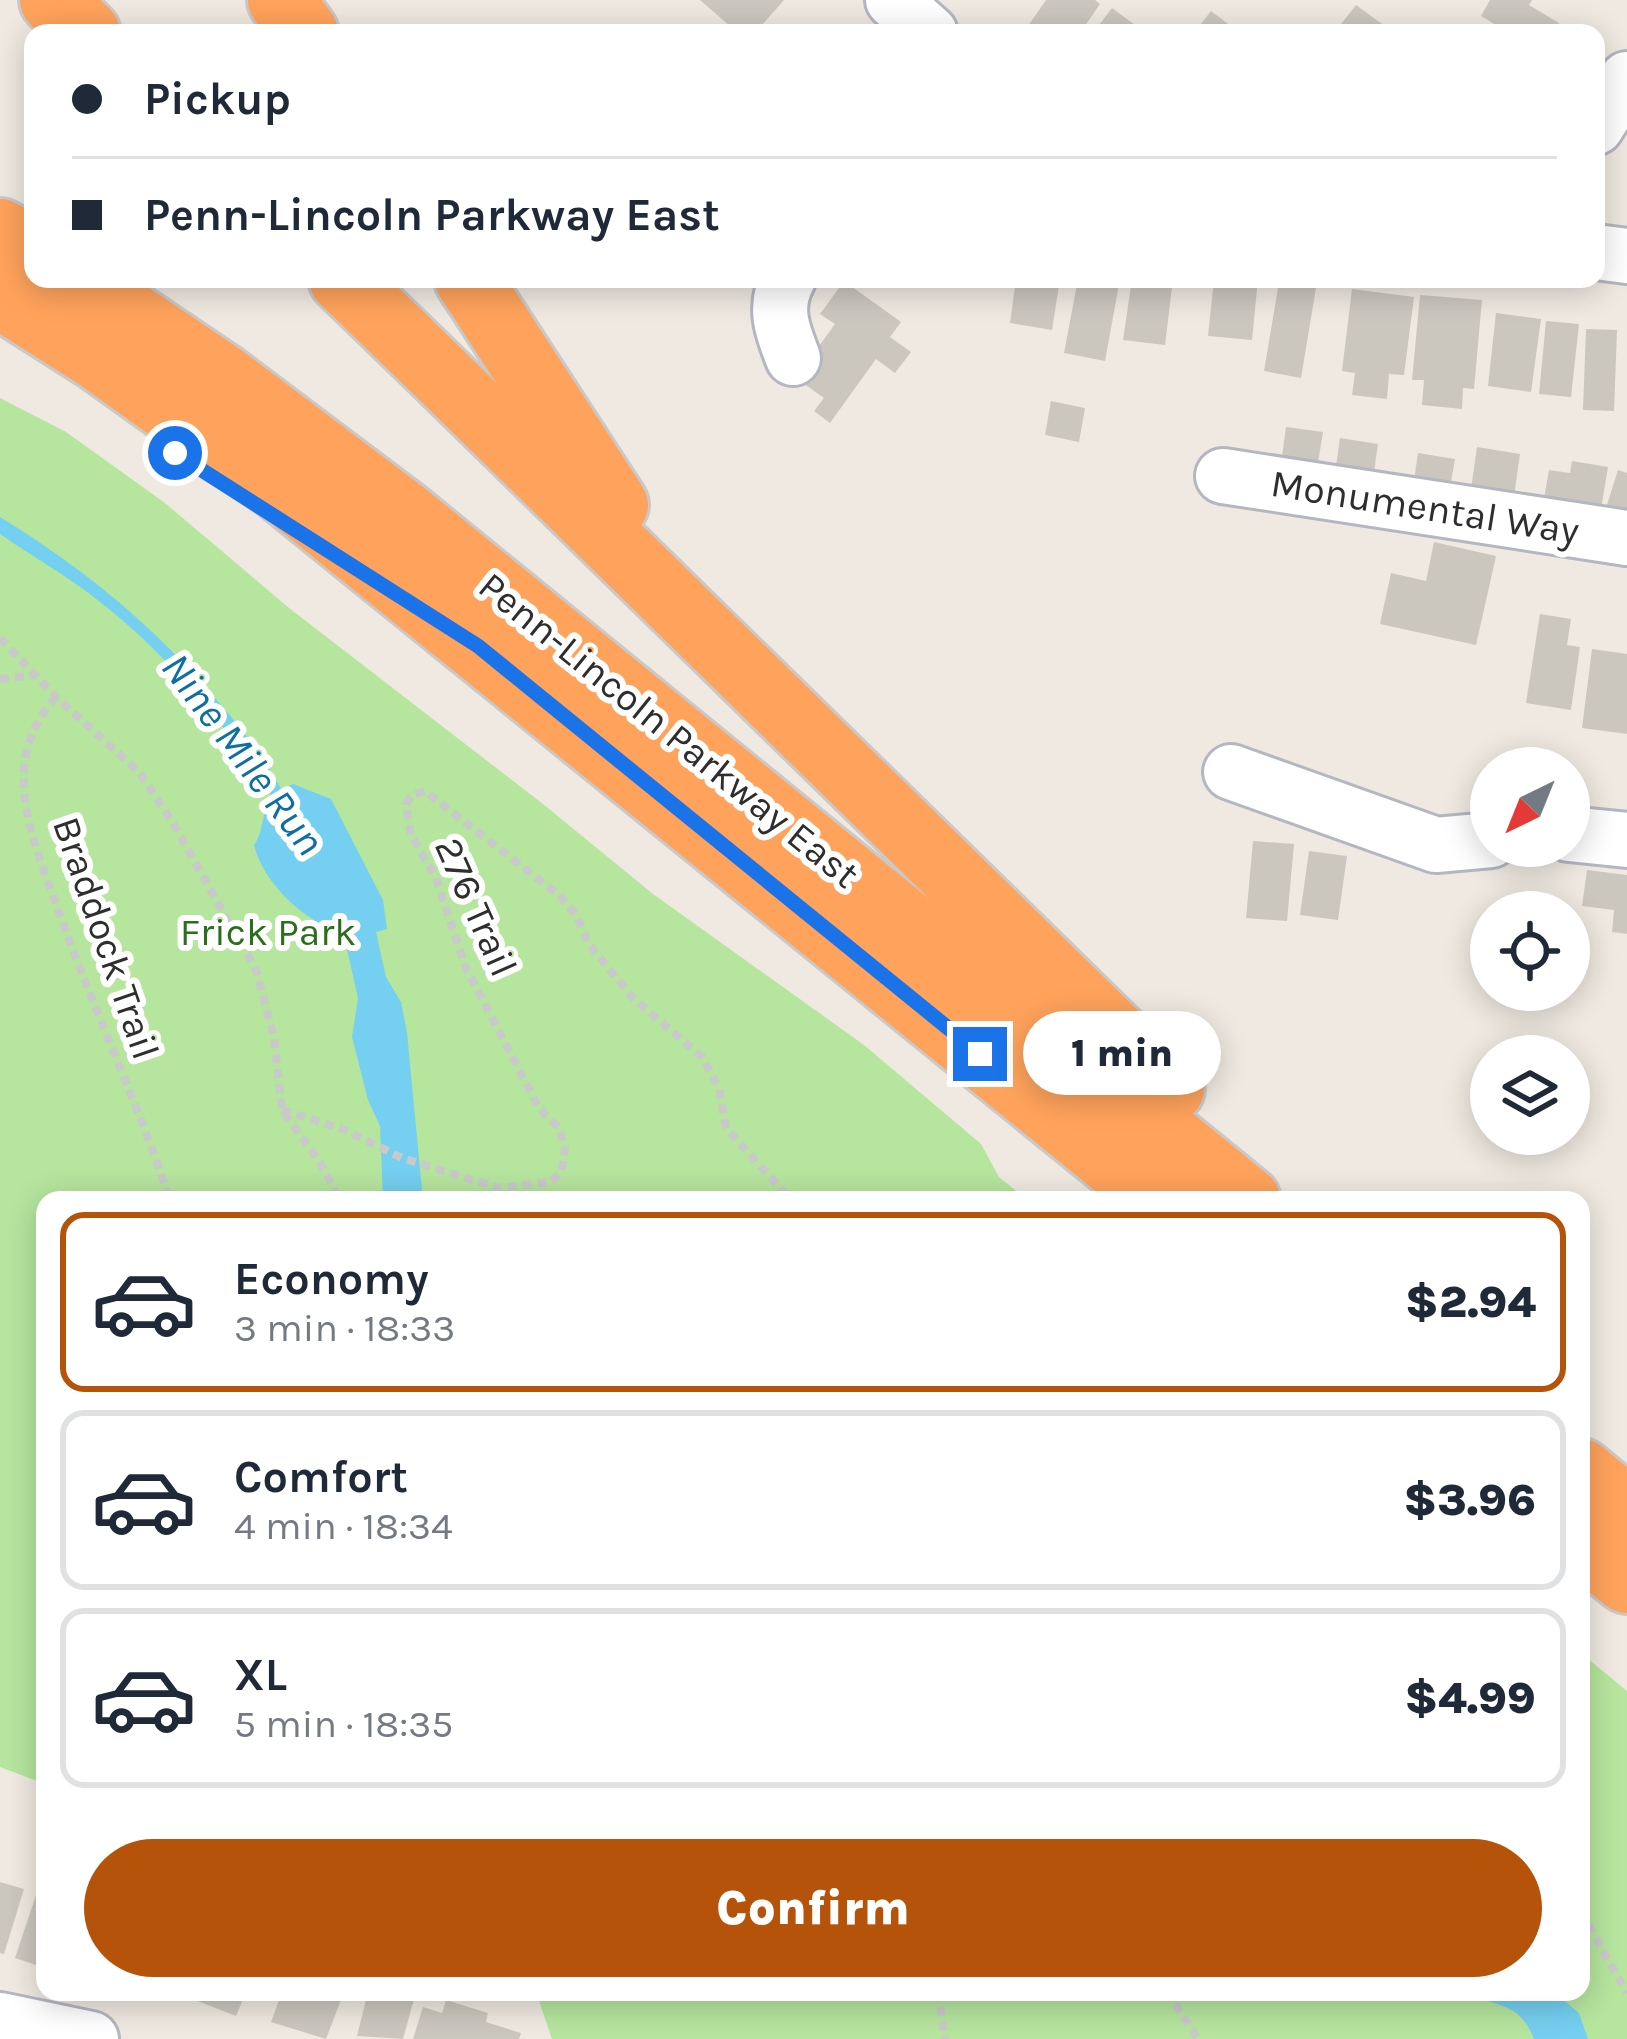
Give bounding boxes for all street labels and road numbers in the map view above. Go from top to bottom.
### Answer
street label: Monumental Way [1268,460,1582,554]
street label: Penn-Lincoln Parkway East [470,562,868,898]
street label: Braddock Trail [43,811,169,1065]
street label: 276 Trail [425,830,527,984]

